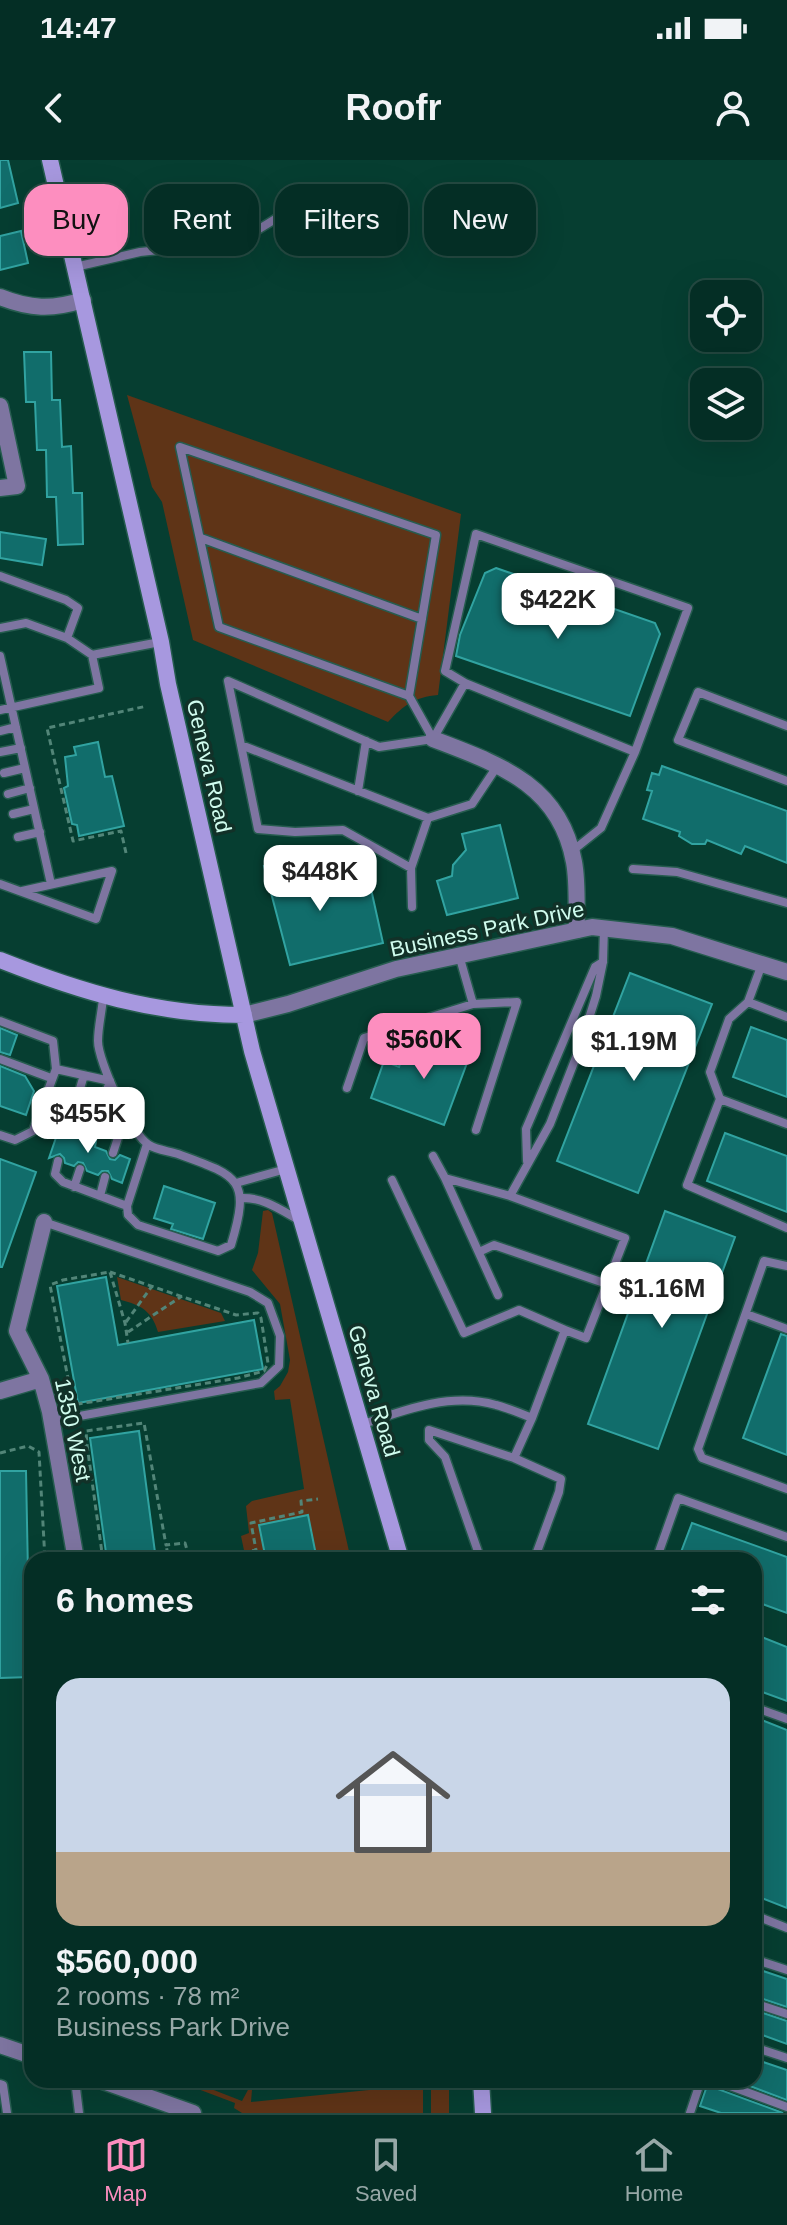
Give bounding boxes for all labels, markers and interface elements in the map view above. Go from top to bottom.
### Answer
text: 14:47 [40,11,117,44]
icon: back [32,86,76,130]
icon: person [711,86,755,130]
text: Roofr [346,87,441,128]
chip: Buy [24,184,128,256]
chip: Rent [144,184,259,256]
chip: Filters [275,184,408,256]
chip: New [424,184,536,256]
map controls [690,280,762,440]
button: locate [690,280,762,352]
button: layers [690,368,762,440]
pin: $422K [502,573,614,641]
text: $422K [520,584,596,614]
street label: Geneva Road [182,697,236,835]
pin: $448K [264,845,376,913]
text: $448K [282,856,358,886]
street label: Business Park Drive [388,896,586,962]
pin: $560K [368,1013,480,1081]
pin: $1.19M [569,1015,699,1083]
text: $560K [386,1024,462,1054]
text: $1.19M [591,1026,677,1056]
pin: $455K [32,1087,144,1155]
text: $455K [50,1098,126,1128]
pin: $1.16M [597,1262,727,1330]
text: $1.16M [619,1273,705,1303]
street label: Geneva Road [343,1322,405,1460]
street label: 1350 West [50,1376,96,1484]
icon: filters [686,1578,730,1622]
text: 6 homes [56,1581,194,1619]
icon: home [321,1730,465,1874]
text: $560,000 [56,1942,198,1980]
text: 2 rooms · 78 m² [56,1981,240,2011]
text: Business Park Drive [56,2012,290,2042]
tab: Map [104,2133,148,2207]
tab: Saved [355,2133,417,2207]
tab: Home [625,2133,683,2207]

